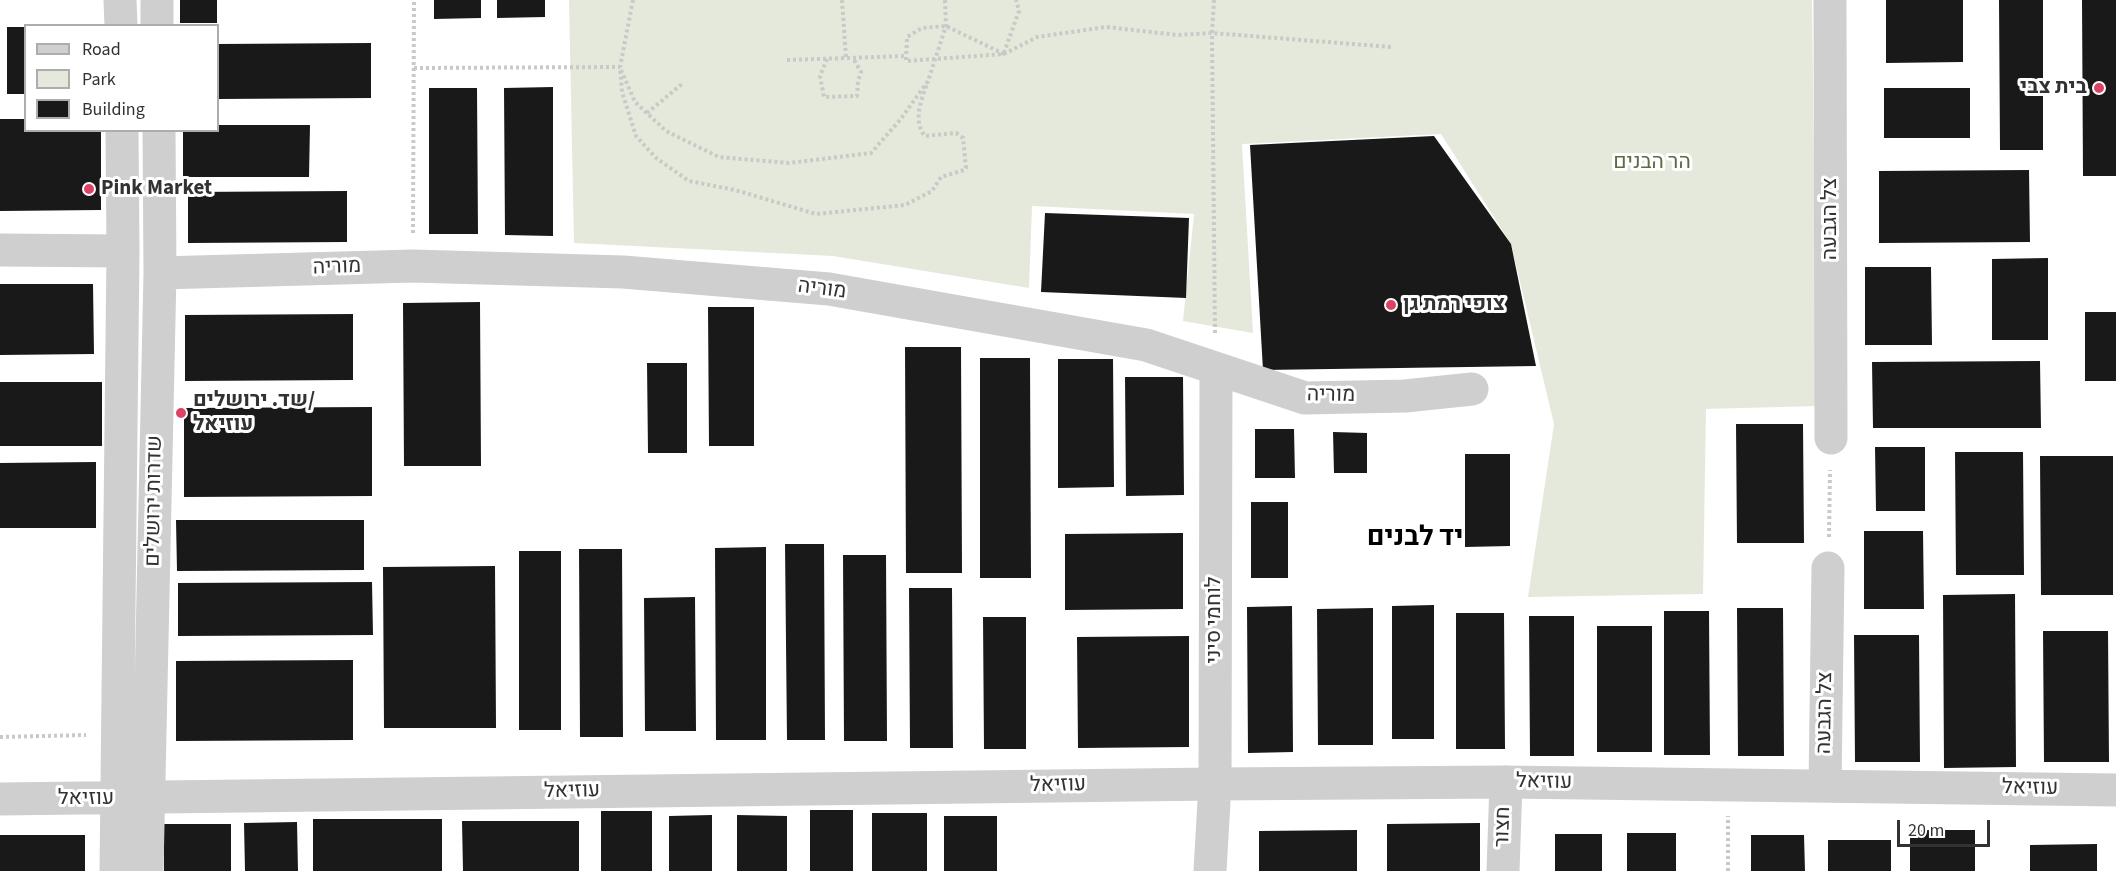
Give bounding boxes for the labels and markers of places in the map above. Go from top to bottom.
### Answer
place label: בית צבי [2020,75,2087,101]
marker: בית צבי [2092,81,2106,95]
place label: Pink Market [101,176,212,202]
marker: Pink Market [82,182,96,196]
place label: צופי רמת גן [1403,292,1505,318]
marker: צופי רמת גן [1384,298,1398,312]
place label: שד. ירושלים/ עוזיאל [193,388,315,438]
marker: שד. ירושלים/ עוזיאל [174,406,188,420]

